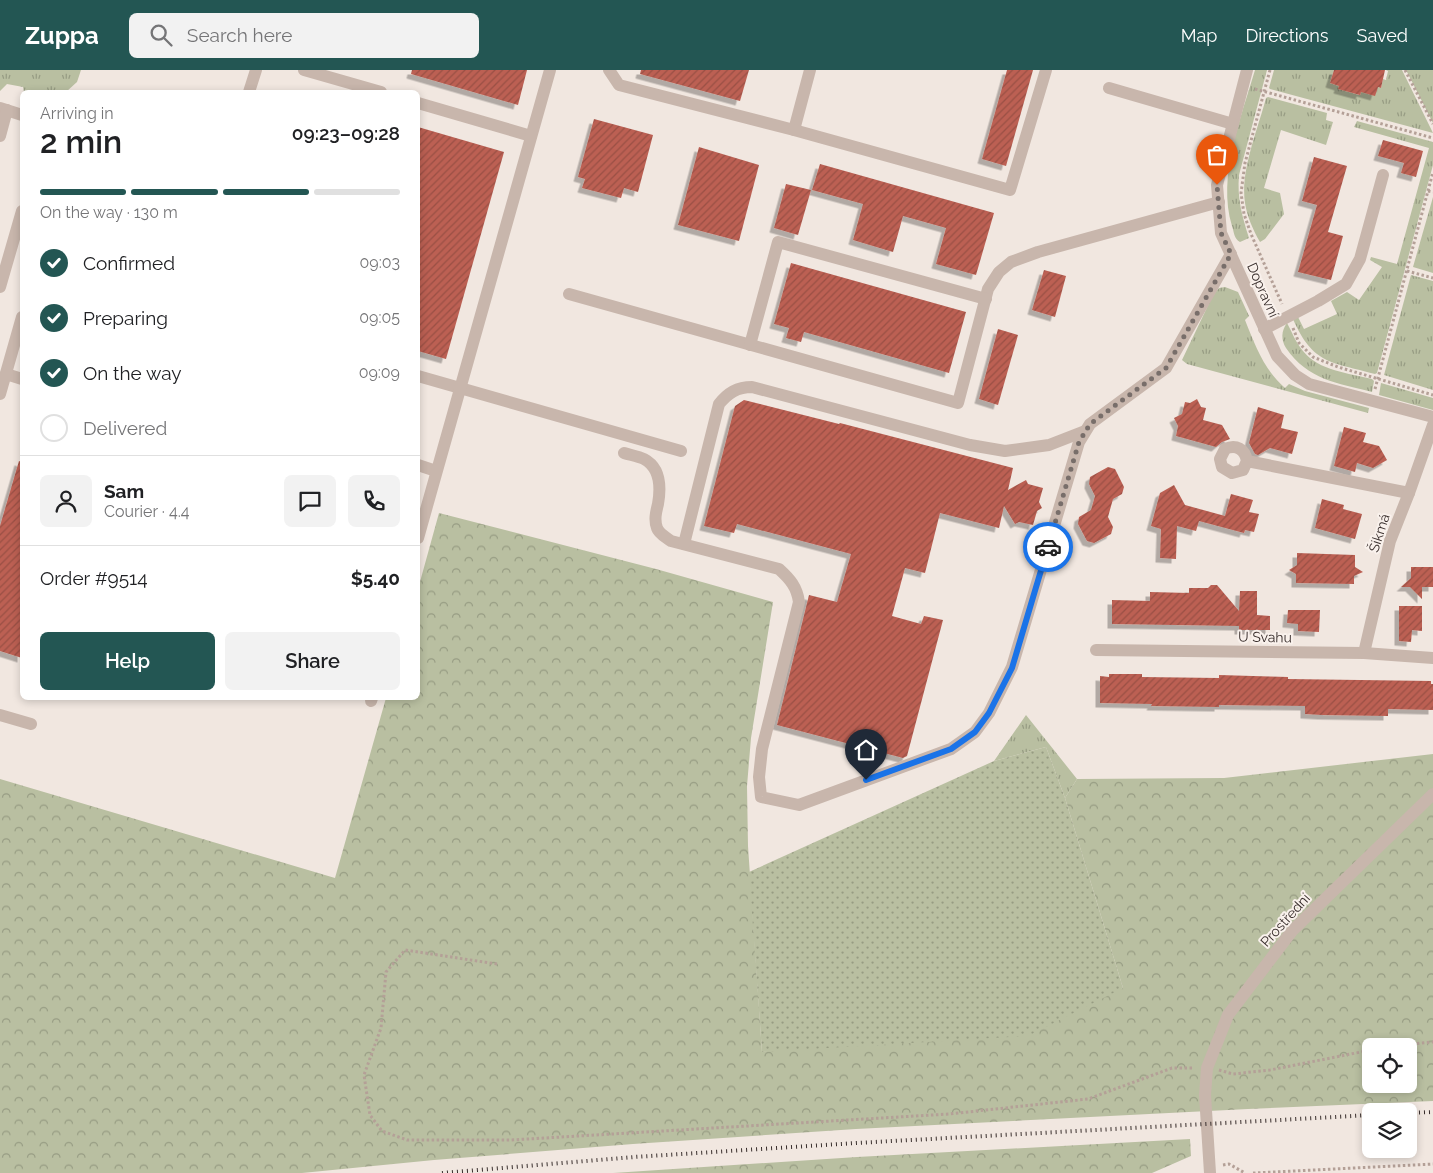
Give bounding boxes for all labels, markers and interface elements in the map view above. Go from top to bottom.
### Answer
search box [129,13,479,58]
text: Zuppa [25,21,99,50]
icon: search [147,21,175,49]
text: Search here [187,24,292,46]
text: Map [1181,25,1217,46]
text: Directions [1245,25,1329,46]
text: Saved [1357,25,1408,46]
text: Arriving in [40,104,114,123]
text: 09:23–09:28 [292,122,400,144]
text: 2 min [40,123,122,160]
pin [1196,134,1238,185]
icon: bag [1203,141,1231,169]
text: On the way · 130 m [40,203,178,222]
icon: check [40,249,68,277]
text: Confirmed [83,252,175,274]
text: 09:03 [359,253,400,272]
street label: Dopravní [1244,260,1282,321]
icon: check [40,304,68,332]
text: Preparing [83,307,168,329]
text: 09:05 [359,308,400,327]
icon: check [40,359,68,387]
text: On the way [83,362,182,384]
text: 09:09 [359,363,400,382]
text: Delivered [83,417,167,439]
button: person [40,475,92,527]
button: chat [284,475,336,527]
button: phone [348,475,400,527]
text: Sam [104,480,144,502]
text: Courier · 4.4 [104,502,189,521]
street label: Šikmá [1363,511,1393,554]
courier [1023,522,1073,572]
icon: car [1034,533,1062,561]
text: Order #9514 [40,567,148,589]
text: $5.40 [351,567,400,589]
street label: U Svahu [1238,629,1292,645]
button: Help [40,632,215,690]
button: Share [225,632,400,690]
pin [845,729,887,780]
icon: home [852,736,880,764]
street label: Prostřední [1257,889,1314,950]
map controls [1362,1038,1417,1158]
button: locate [1362,1038,1417,1093]
button: layers [1362,1103,1417,1158]

